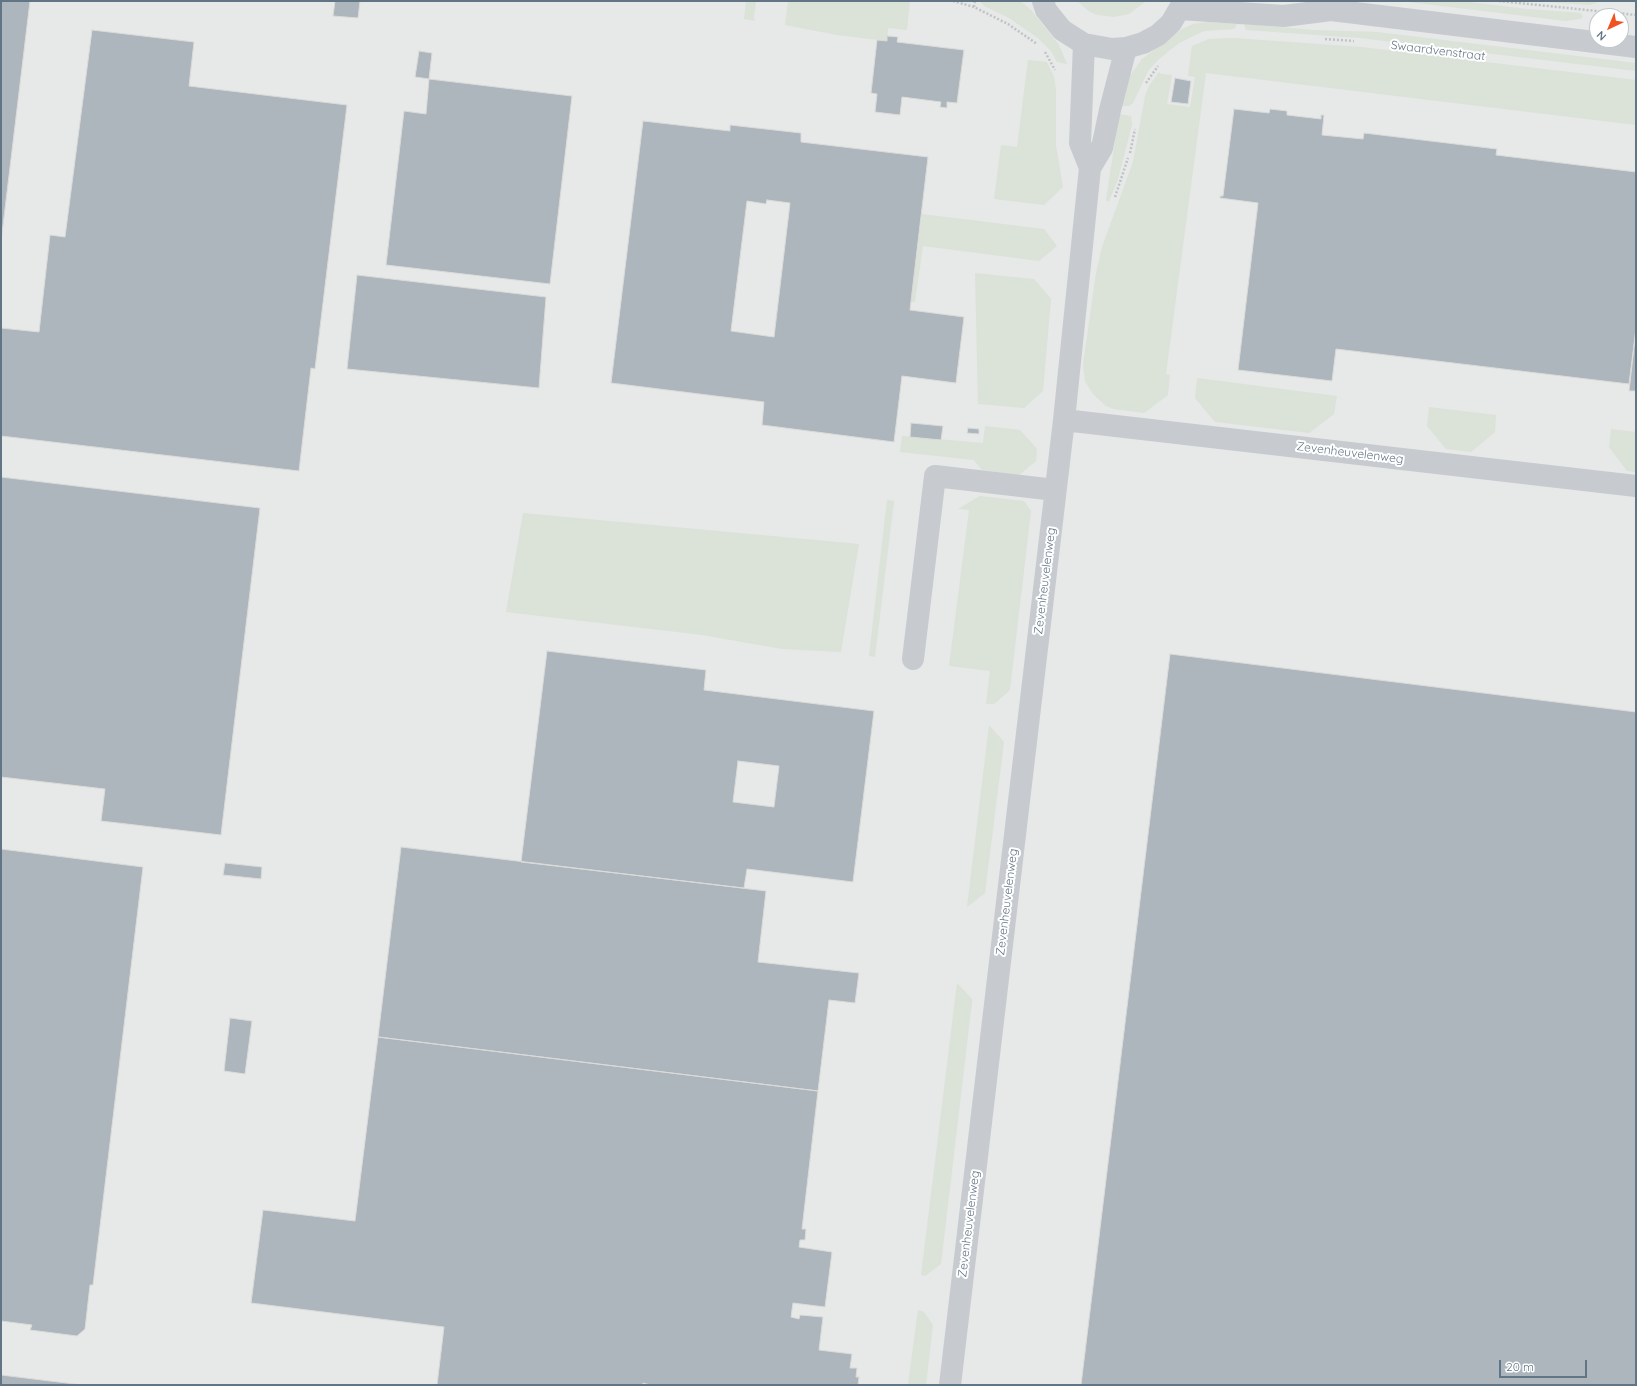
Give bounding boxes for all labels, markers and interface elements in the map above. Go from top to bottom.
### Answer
north arrow [1589,8,1629,48]
text: N [1594,28,1609,44]
street label: Swaardvenstraat [1390,38,1486,64]
street label: Zevenheuvelenweg [1296,439,1404,467]
street label: Zevenheuvelenweg [1031,527,1059,635]
street label: Zevenheuvelenweg [993,848,1021,956]
street label: Zevenheuvelenweg [955,1170,983,1278]
scale bar [1501,1352,1589,1378]
text: 20 m [1506,1359,1534,1374]

